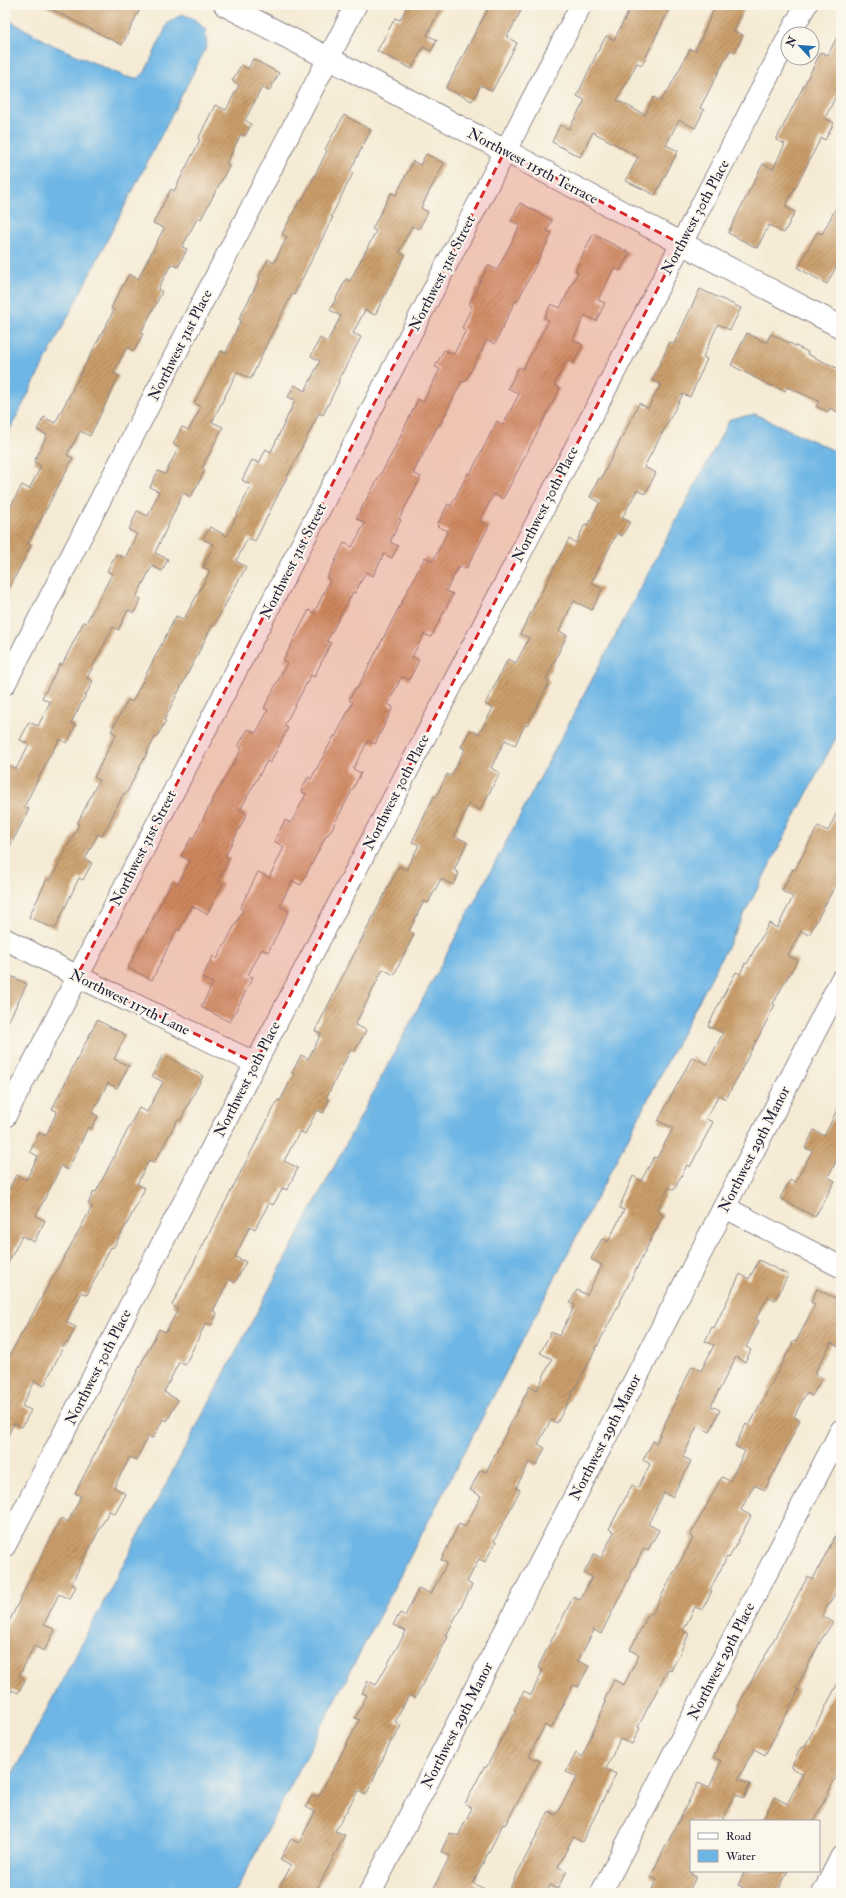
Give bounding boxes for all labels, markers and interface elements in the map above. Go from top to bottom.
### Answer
north arrow [780,26,820,66]
text: N [783,34,800,50]
street label: Northwest 115th Terrace [464,124,601,209]
street label: Northwest 30th Place [657,157,734,278]
street label: Northwest 31st Street [405,212,480,334]
street label: Northwest 31st Place [144,286,217,404]
street label: Northwest 30th Place [508,443,583,565]
street label: Northwest 31st Street [256,500,331,622]
street label: Northwest 30th Place [359,731,434,853]
street label: Northwest 31st Street [106,787,181,909]
street label: Northwest 117th Lane [66,965,193,1040]
street label: Northwest 30th Place [210,1018,285,1140]
street label: Northwest 29th Manor [714,1083,795,1216]
street label: Northwest 30th Place [61,1306,136,1428]
street label: Northwest 29th Manor [565,1371,646,1504]
street label: Northwest 29th Place [684,1599,759,1723]
street label: Northwest 29th Manor [417,1659,498,1792]
legend [690,1820,820,1872]
text: Road [726,1829,751,1844]
text: Water [725,1849,756,1864]

